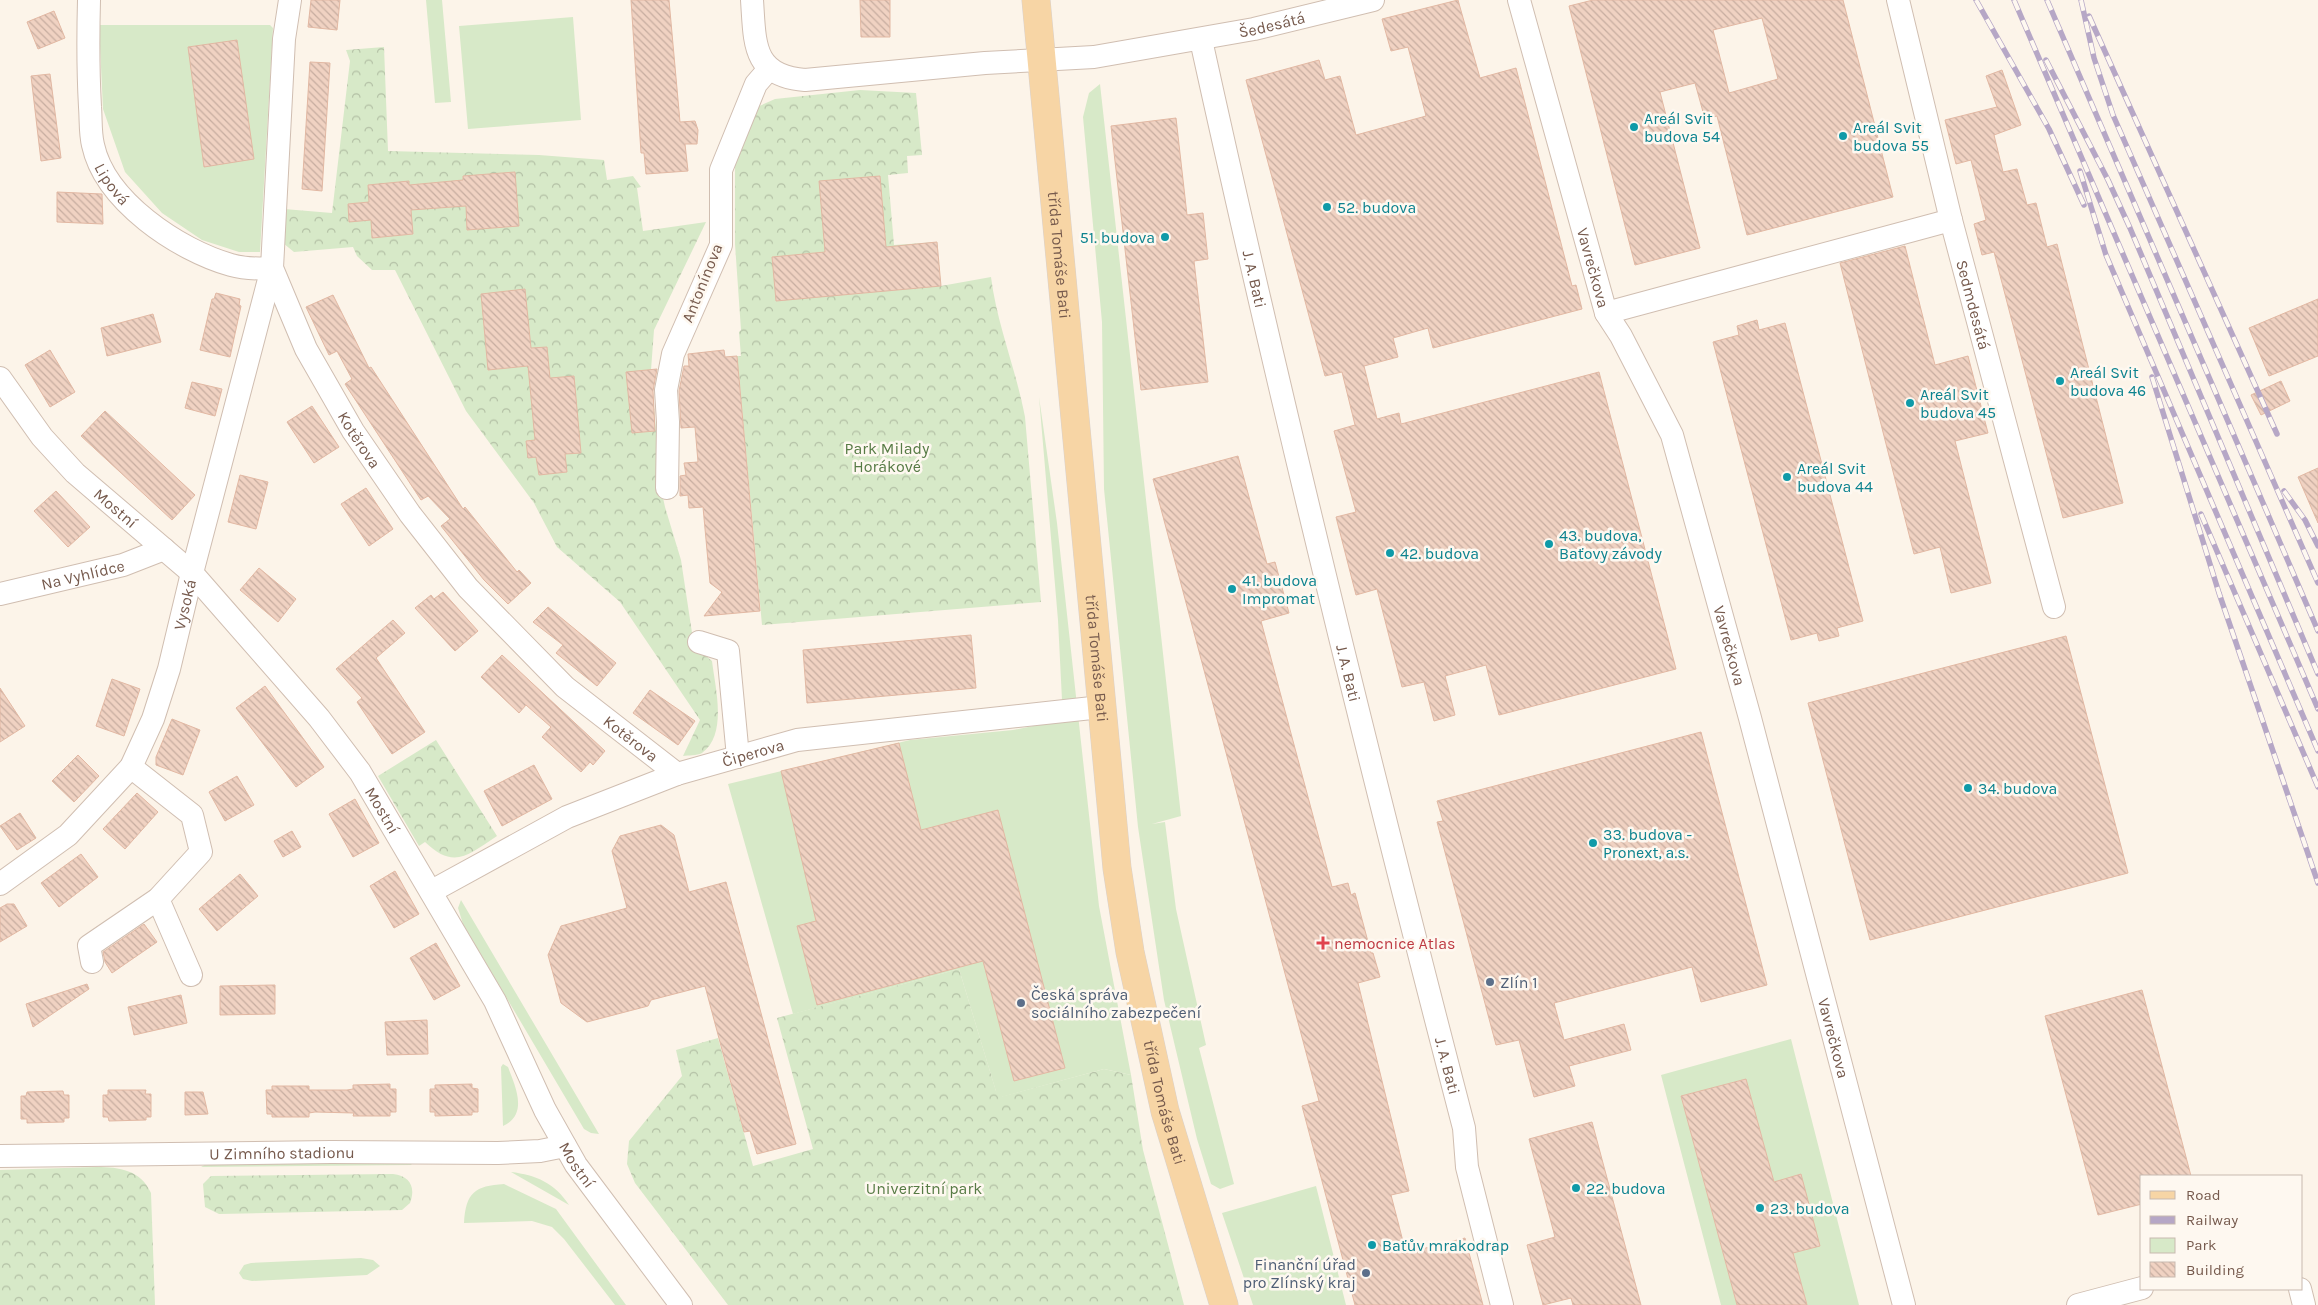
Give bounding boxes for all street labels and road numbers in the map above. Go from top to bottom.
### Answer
street label: Šedesátá [1237,7,1307,41]
street label: Lipová [91,160,134,209]
street label: třída Tomáše Bati [1044,190,1075,320]
street label: Vavrečkova [1573,226,1614,310]
street label: Antonínova [678,241,726,325]
street label: J. A. Bati [1239,248,1271,310]
street label: Sedmdesátá [1953,258,1995,352]
street label: Kotěrova [334,408,385,472]
street label: Mostní [90,484,142,532]
street label: Na Vyhlídce [39,556,126,593]
street label: Vysoká [169,577,200,632]
street label: třída Tomáše Bati [1082,594,1113,723]
street label: Vavrečkova [1710,603,1750,688]
street label: J. A. Bati [1332,642,1365,704]
street label: Kotěrova [600,711,662,765]
street label: Čiperova [720,735,786,770]
street label: Mostní [361,783,404,837]
street label: Vavrečkova [1814,996,1854,1080]
street label: J. A. Bati [1431,1035,1464,1096]
street label: třída Tomáše Bati [1140,1038,1190,1167]
street label: Mostní [555,1138,599,1192]
street label: U Zimního stadionu [209,1142,355,1163]

